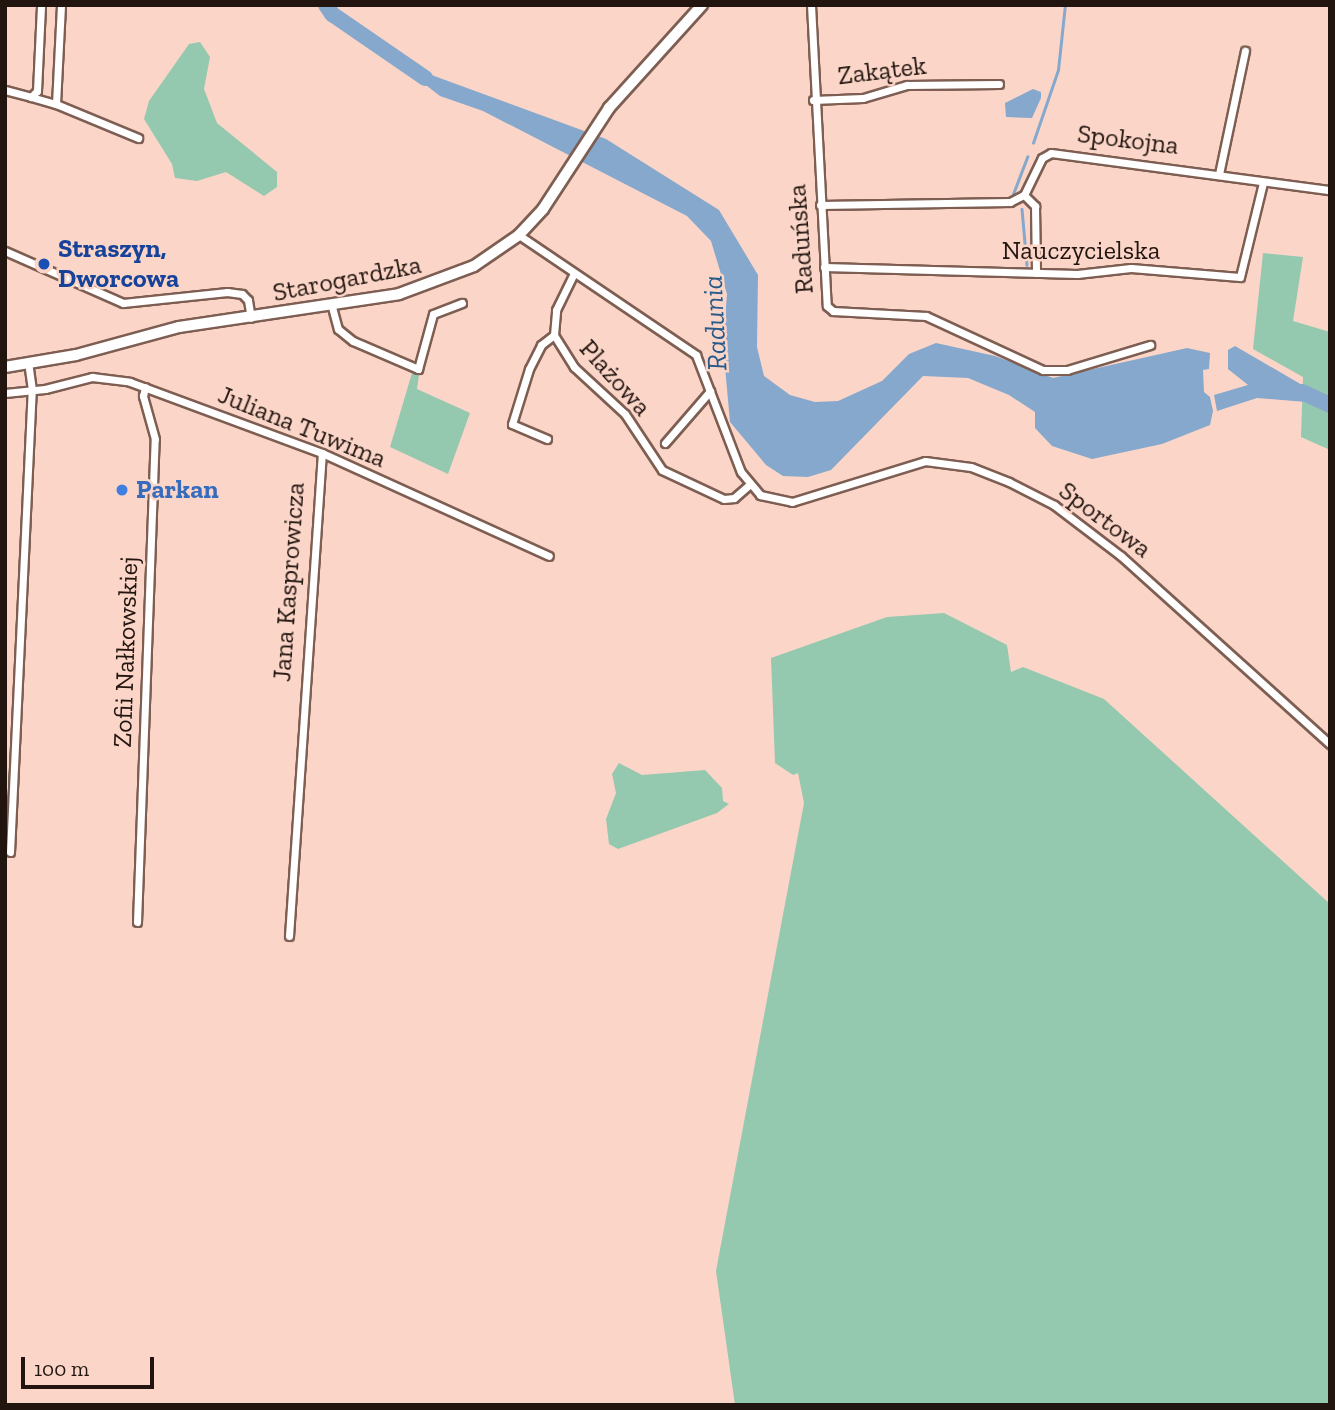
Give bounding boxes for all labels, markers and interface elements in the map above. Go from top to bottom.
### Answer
street label: Zakątek [836,50,928,92]
street label: Spokojna [1076,118,1180,162]
street label: Raduńska [782,183,820,295]
place label: Straszyn, Dworcowa [58,233,179,294]
street label: Nauczycielska [1002,235,1160,267]
street label: Starogardzka [270,249,424,309]
marker: Straszyn, Dworcowa [36,256,52,272]
water label: Radunia [696,274,734,372]
street label: Plażowa [573,333,657,423]
street label: Juliana Tuwima [213,379,391,475]
place label: Parkan [136,474,219,506]
street label: Sportowa [1053,475,1157,565]
street label: Jana Kasprowicza [266,481,312,683]
marker: Parkan [114,482,130,498]
street label: Zofii Nałkowskiej [107,556,145,748]
scale bar [24,1344,158,1388]
text: 100 m [34,1356,89,1381]

